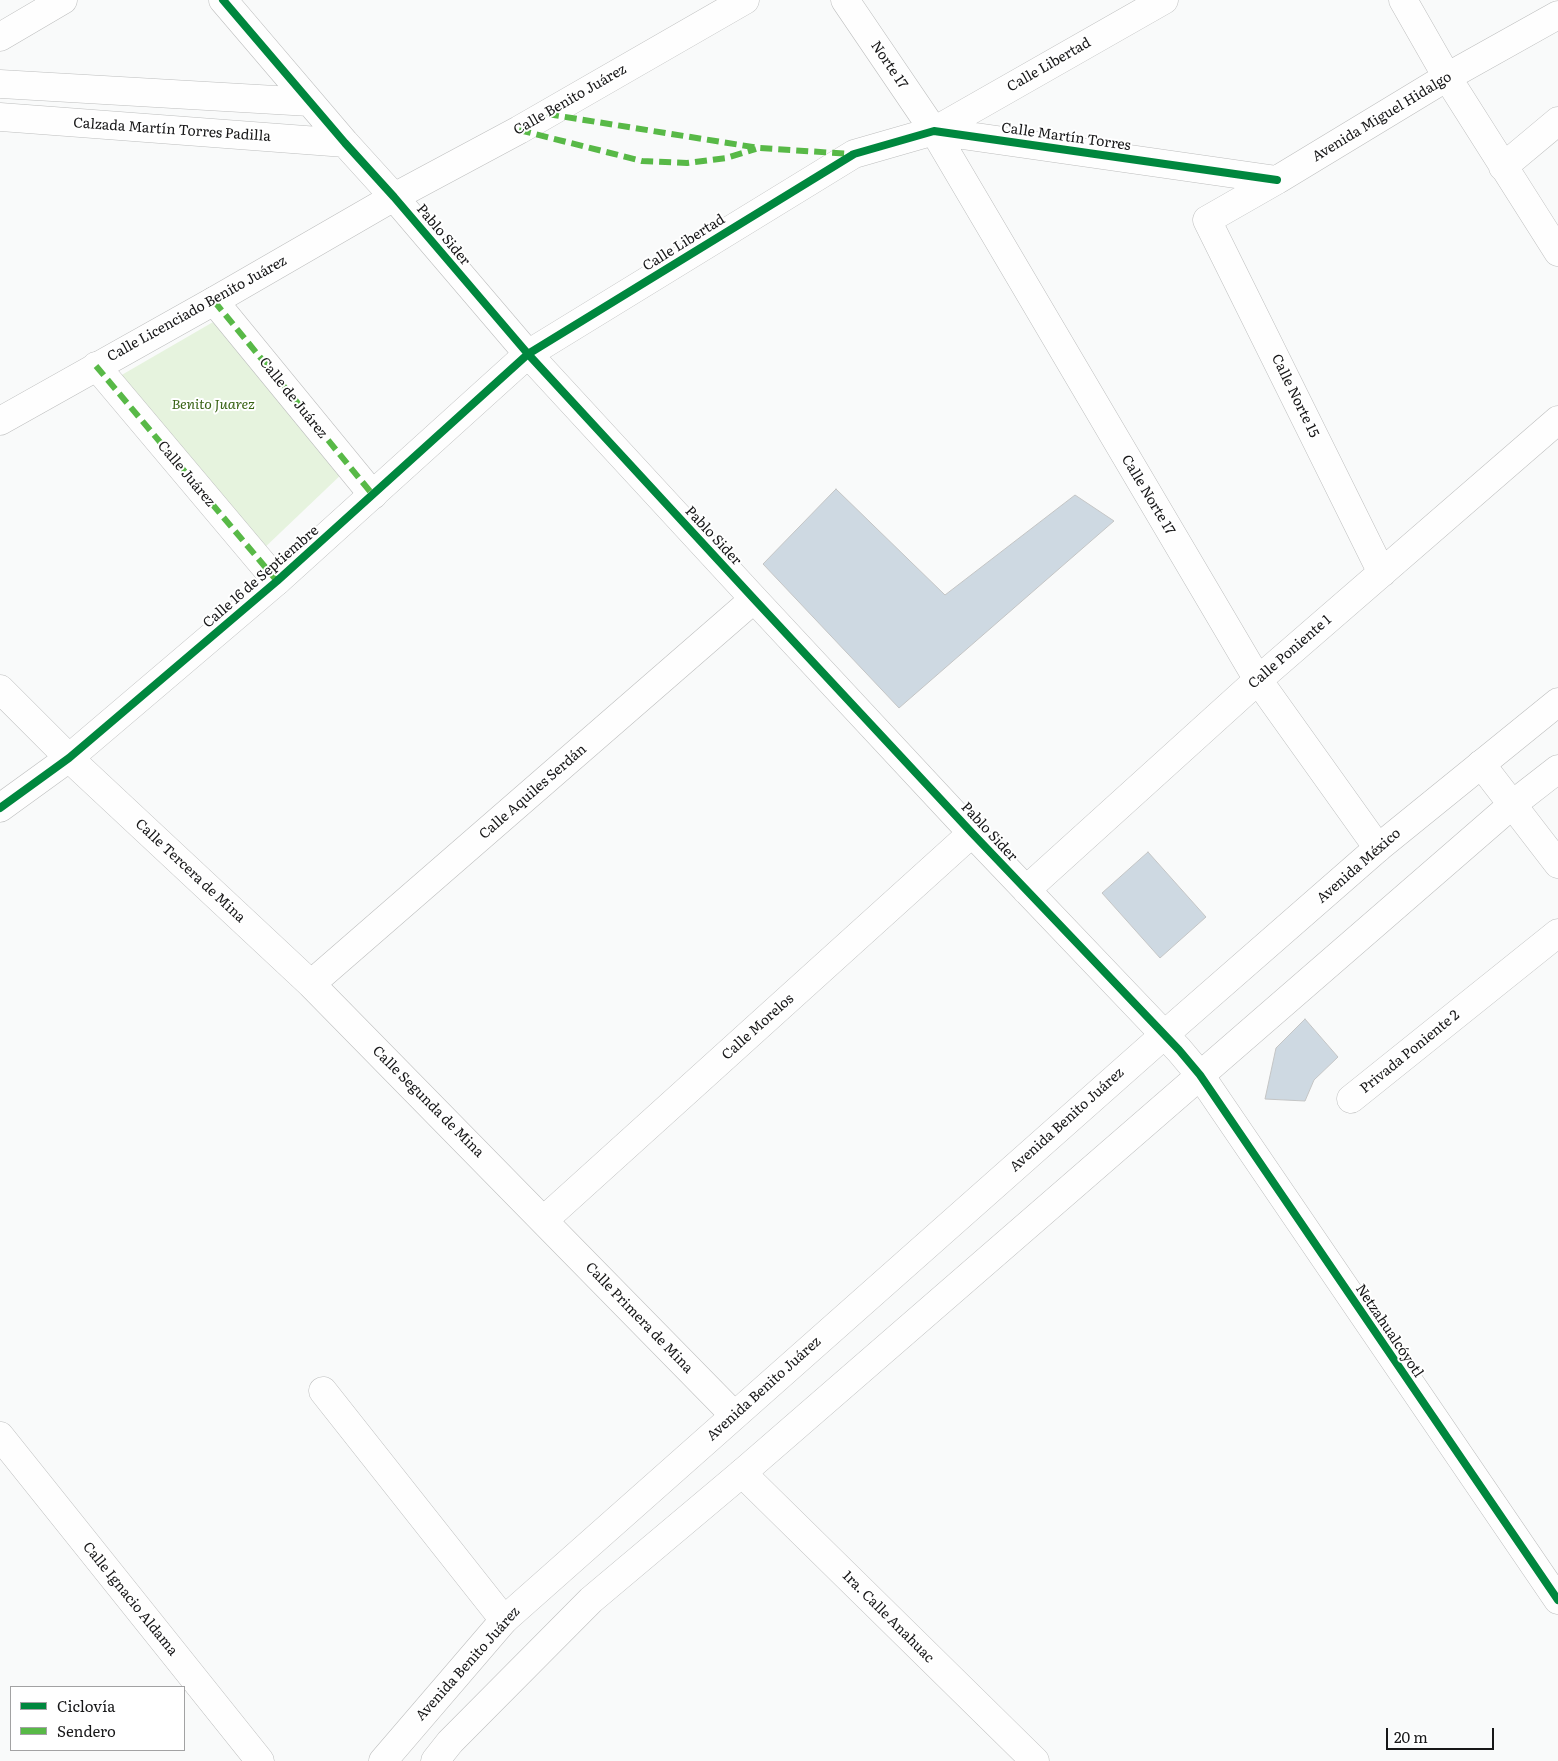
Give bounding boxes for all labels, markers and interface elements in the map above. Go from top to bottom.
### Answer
street label: Calle Libertad [1004,34,1094,96]
street label: Norte 17 [867,38,911,92]
street label: Calle Benito Juárez [511,61,629,139]
street label: Avenida Miguel Hidalgo [1309,69,1455,165]
street label: Calzada Martín Torres Padilla [73,115,271,145]
street label: Calle Martín Torres [1000,120,1132,154]
street label: Pablo Sider [413,201,473,269]
street label: Calle Libertad [640,211,728,275]
street label: Calle Licenciado Benito Juárez [104,253,290,365]
street label: Calle Norte 15 [1268,352,1322,440]
street label: Calle de Juárez [255,354,331,442]
park label: Benito Juarez [171,397,255,413]
street label: Calle Juárez [154,438,218,510]
street label: Calle Norte 17 [1118,452,1178,538]
street label: Pablo Sider [681,503,745,569]
street label: Calle 16 de Septiembre [200,522,322,632]
street label: Calle Poniente 1 [1245,611,1335,693]
street label: Calle Aquiles Serdán [476,741,590,843]
street label: Pablo Sider [957,799,1021,865]
street label: Calle Tercera de Mina [131,816,249,926]
street label: Avenida México [1314,825,1404,907]
street label: Calle Morelos [719,990,797,1064]
street label: Privada Poniente 2 [1357,1007,1463,1097]
street label: Calle Segunda de Mina [369,1043,487,1161]
street label: Avenida Benito Juárez [1007,1064,1127,1176]
street label: Calle Primera de Mina [582,1259,696,1377]
street label: Netzahualcóyotl [1352,1281,1426,1381]
street label: Avenida Benito Juárez [704,1333,824,1445]
street label: Calle Ignacio Aldama [79,1539,181,1659]
street label: 1ra. Calle Anahuac [839,1568,937,1666]
street label: Avenida Benito Juárez [412,1604,524,1724]
legend [10,1686,185,1751]
text: Ciclovía [57,1694,115,1717]
scale bar [1388,1718,1496,1750]
text: Sendero [57,1719,116,1742]
text: 20 m [1394,1725,1428,1748]

